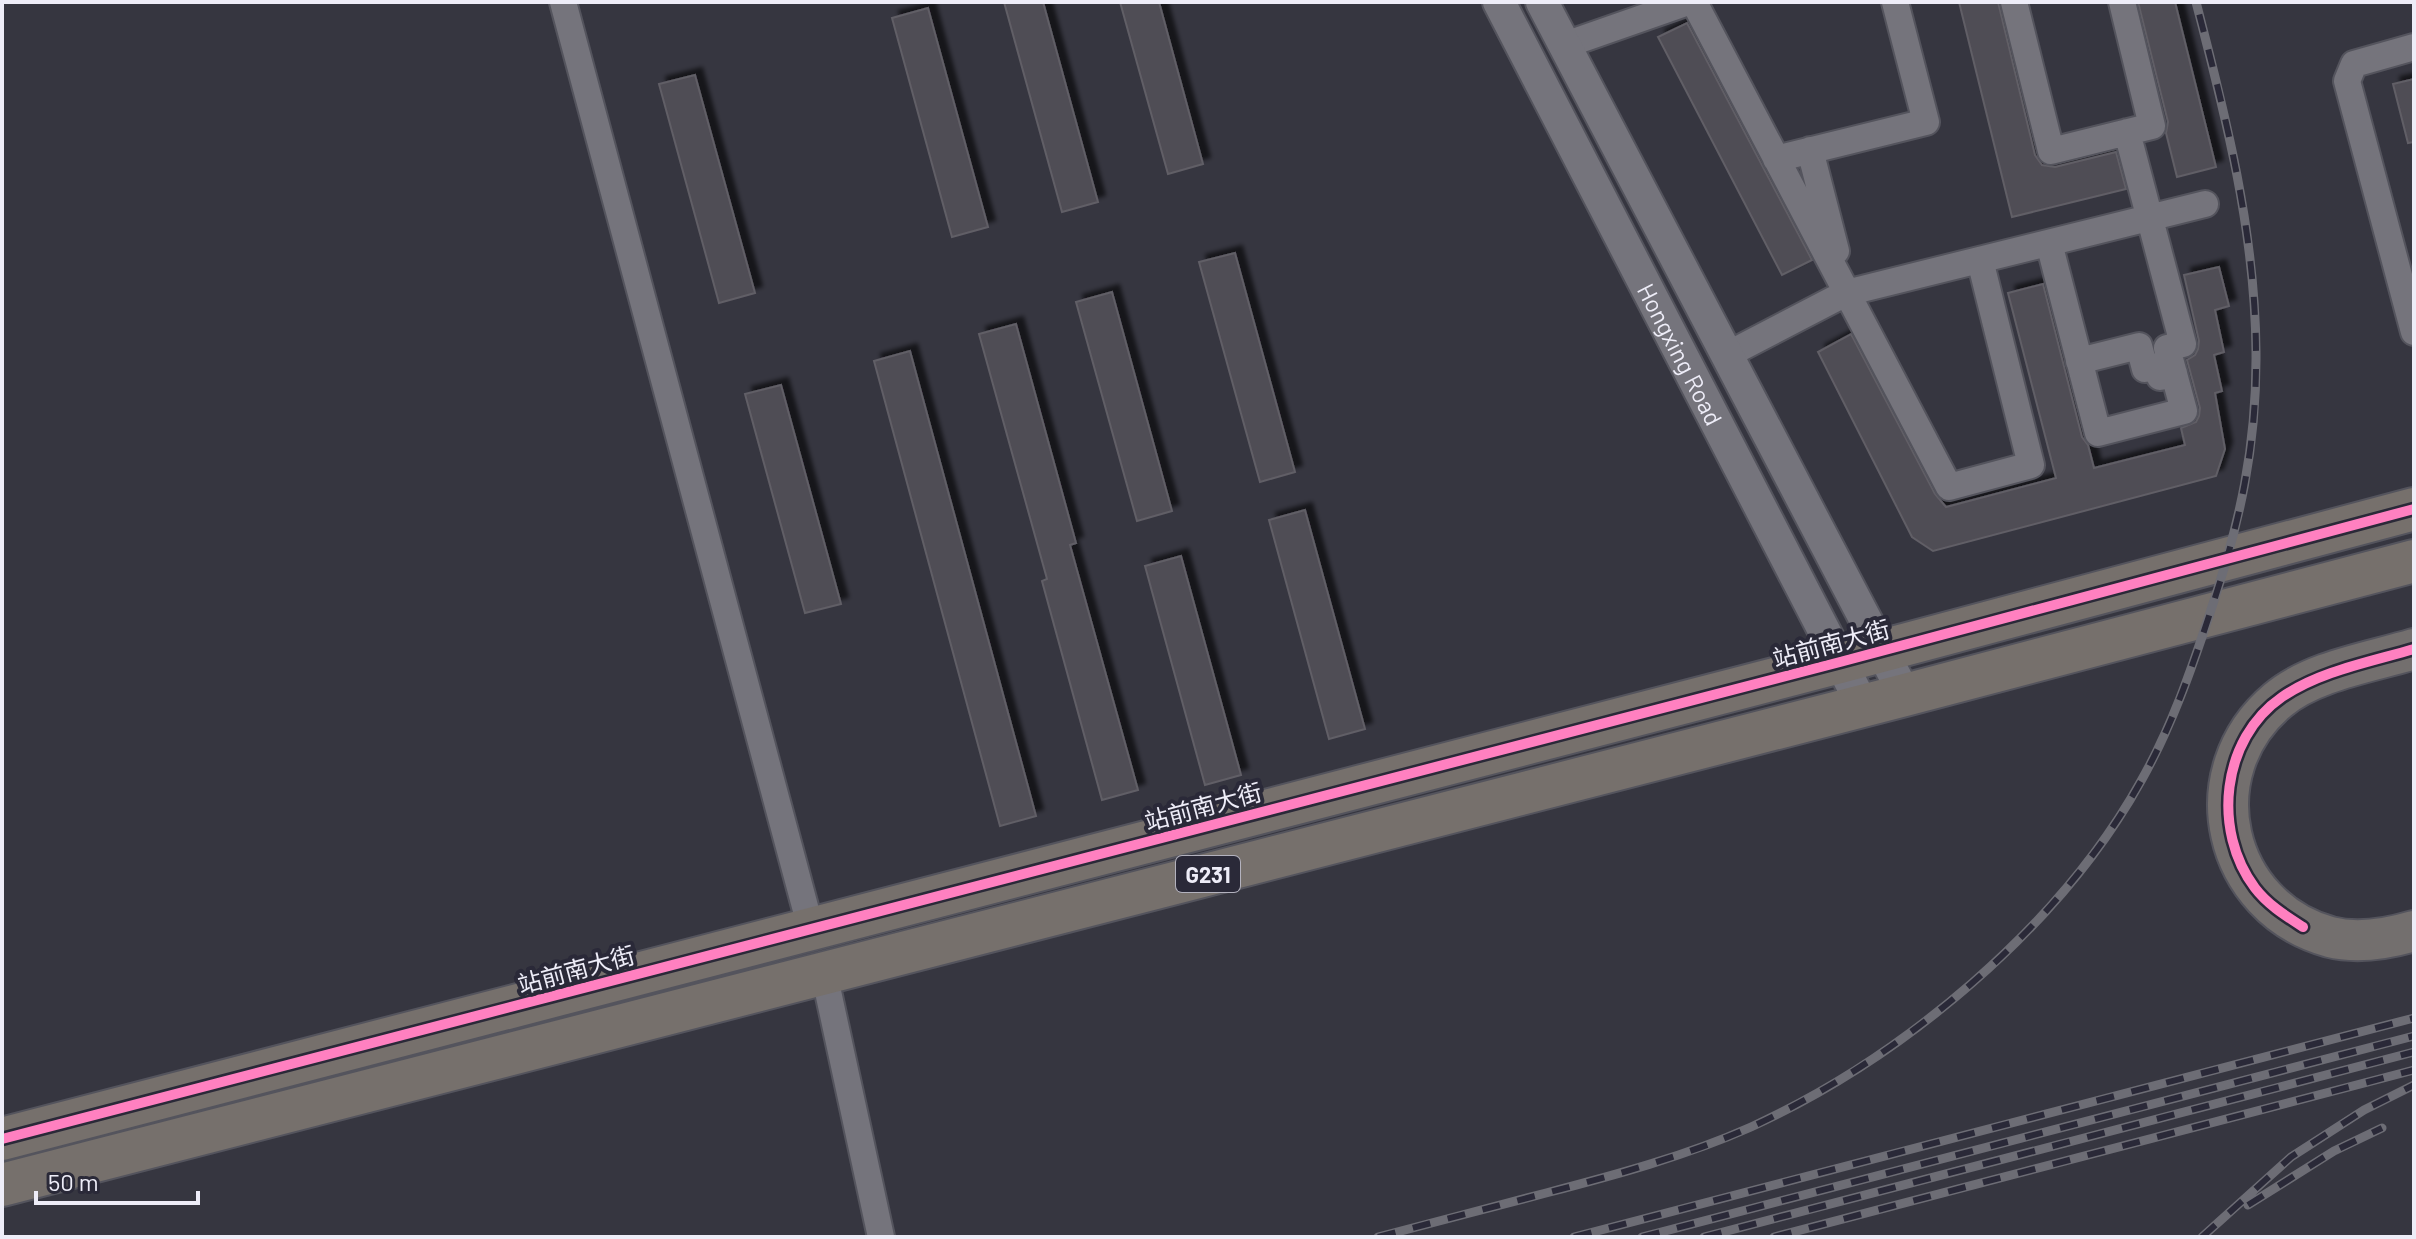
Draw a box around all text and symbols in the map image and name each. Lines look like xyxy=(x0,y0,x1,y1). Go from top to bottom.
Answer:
street label: Hongxing Road xyxy=(1632,278,1730,430)
street label: 站前南大街 xyxy=(1769,613,1893,673)
street label: 站前南大街 xyxy=(1141,776,1265,836)
road number: G231 xyxy=(1176,856,1240,892)
street label: 站前南大街 xyxy=(514,939,638,999)
scale bar xyxy=(36,1155,198,1205)
text: 50 m xyxy=(48,1167,99,1196)

